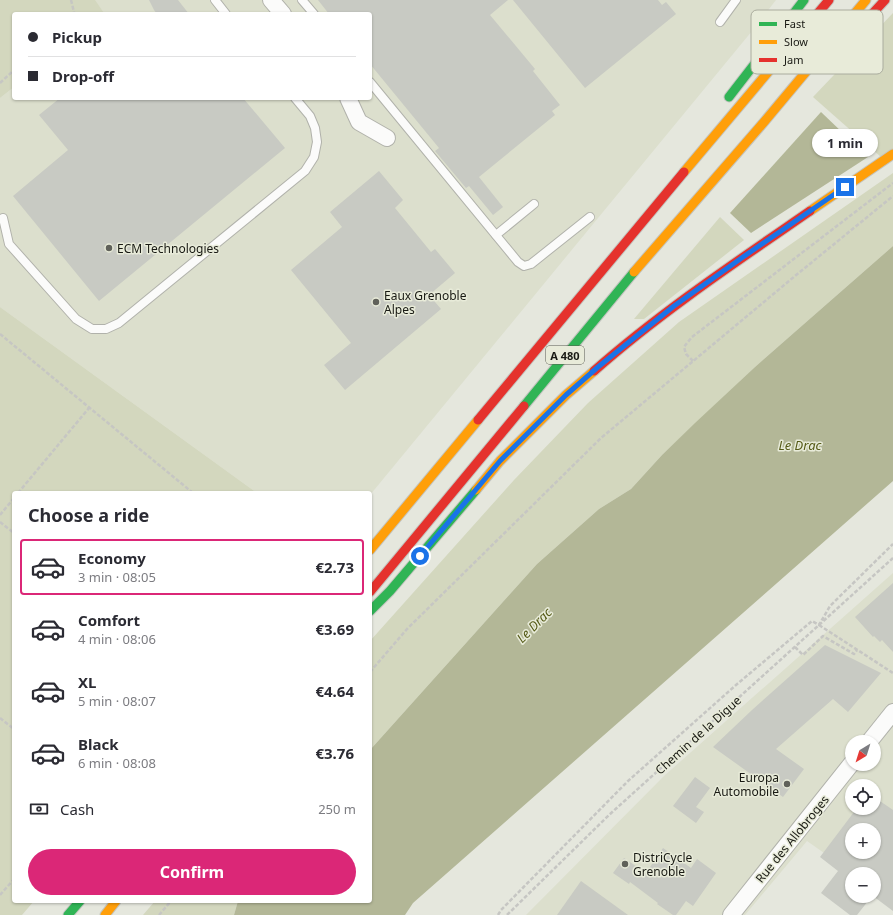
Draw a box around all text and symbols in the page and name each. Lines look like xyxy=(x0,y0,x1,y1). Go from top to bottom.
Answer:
legend xyxy=(751,10,883,74)
text: Fast xyxy=(784,16,805,31)
text: Pickup xyxy=(52,27,102,47)
text: Slow xyxy=(784,34,808,49)
text: Jam xyxy=(783,52,803,67)
text: Drop-off xyxy=(52,66,114,86)
callout: 1 min xyxy=(812,129,878,157)
text: 1 min xyxy=(827,134,863,152)
route end xyxy=(836,178,854,196)
place label: ECM Technologies xyxy=(117,240,219,257)
marker: ECM Technologies xyxy=(104,243,114,253)
place label: Eaux Grenoble Alpes xyxy=(384,287,467,318)
marker: Eaux Grenoble Alpes xyxy=(371,297,381,307)
road number: A 480 xyxy=(546,346,584,364)
water label: Le Drac xyxy=(779,436,822,454)
text: Choose a ride xyxy=(28,503,149,527)
route start xyxy=(411,547,429,565)
text: Economy xyxy=(78,548,146,568)
icon: car xyxy=(30,549,66,585)
text: €2.73 xyxy=(315,557,354,577)
text: 3 min · 08:05 xyxy=(78,568,156,586)
water label: Le Drac xyxy=(512,603,556,647)
text: Comfort xyxy=(78,610,140,630)
icon: car xyxy=(30,611,66,647)
text: €3.69 xyxy=(315,619,354,639)
text: 4 min · 08:06 xyxy=(78,630,156,648)
text: XL xyxy=(78,672,96,692)
icon: car xyxy=(30,673,66,709)
text: €4.64 xyxy=(315,681,354,701)
text: 5 min · 08:07 xyxy=(78,692,156,710)
street label: Chemin de la Digue xyxy=(651,692,745,778)
text: Black xyxy=(78,734,118,754)
icon: car xyxy=(30,735,66,771)
north arrow xyxy=(845,735,881,771)
map controls xyxy=(845,735,881,903)
text: €3.76 xyxy=(315,743,354,763)
text: 6 min · 08:08 xyxy=(78,754,156,772)
place label: Europa Automobile xyxy=(714,769,779,800)
marker: Europa Automobile xyxy=(782,779,792,789)
button: locate xyxy=(845,779,881,815)
street label: Rue des Allobroges xyxy=(751,791,833,886)
icon: cash xyxy=(28,798,50,820)
text: Cash xyxy=(60,799,94,819)
text: 250 m xyxy=(318,800,356,818)
button: + xyxy=(845,823,881,859)
button: Confirm xyxy=(28,849,356,895)
place label: DistriCycle Grenoble xyxy=(633,849,693,880)
marker: DistriCycle Grenoble xyxy=(620,859,630,869)
button: − xyxy=(845,867,881,903)

